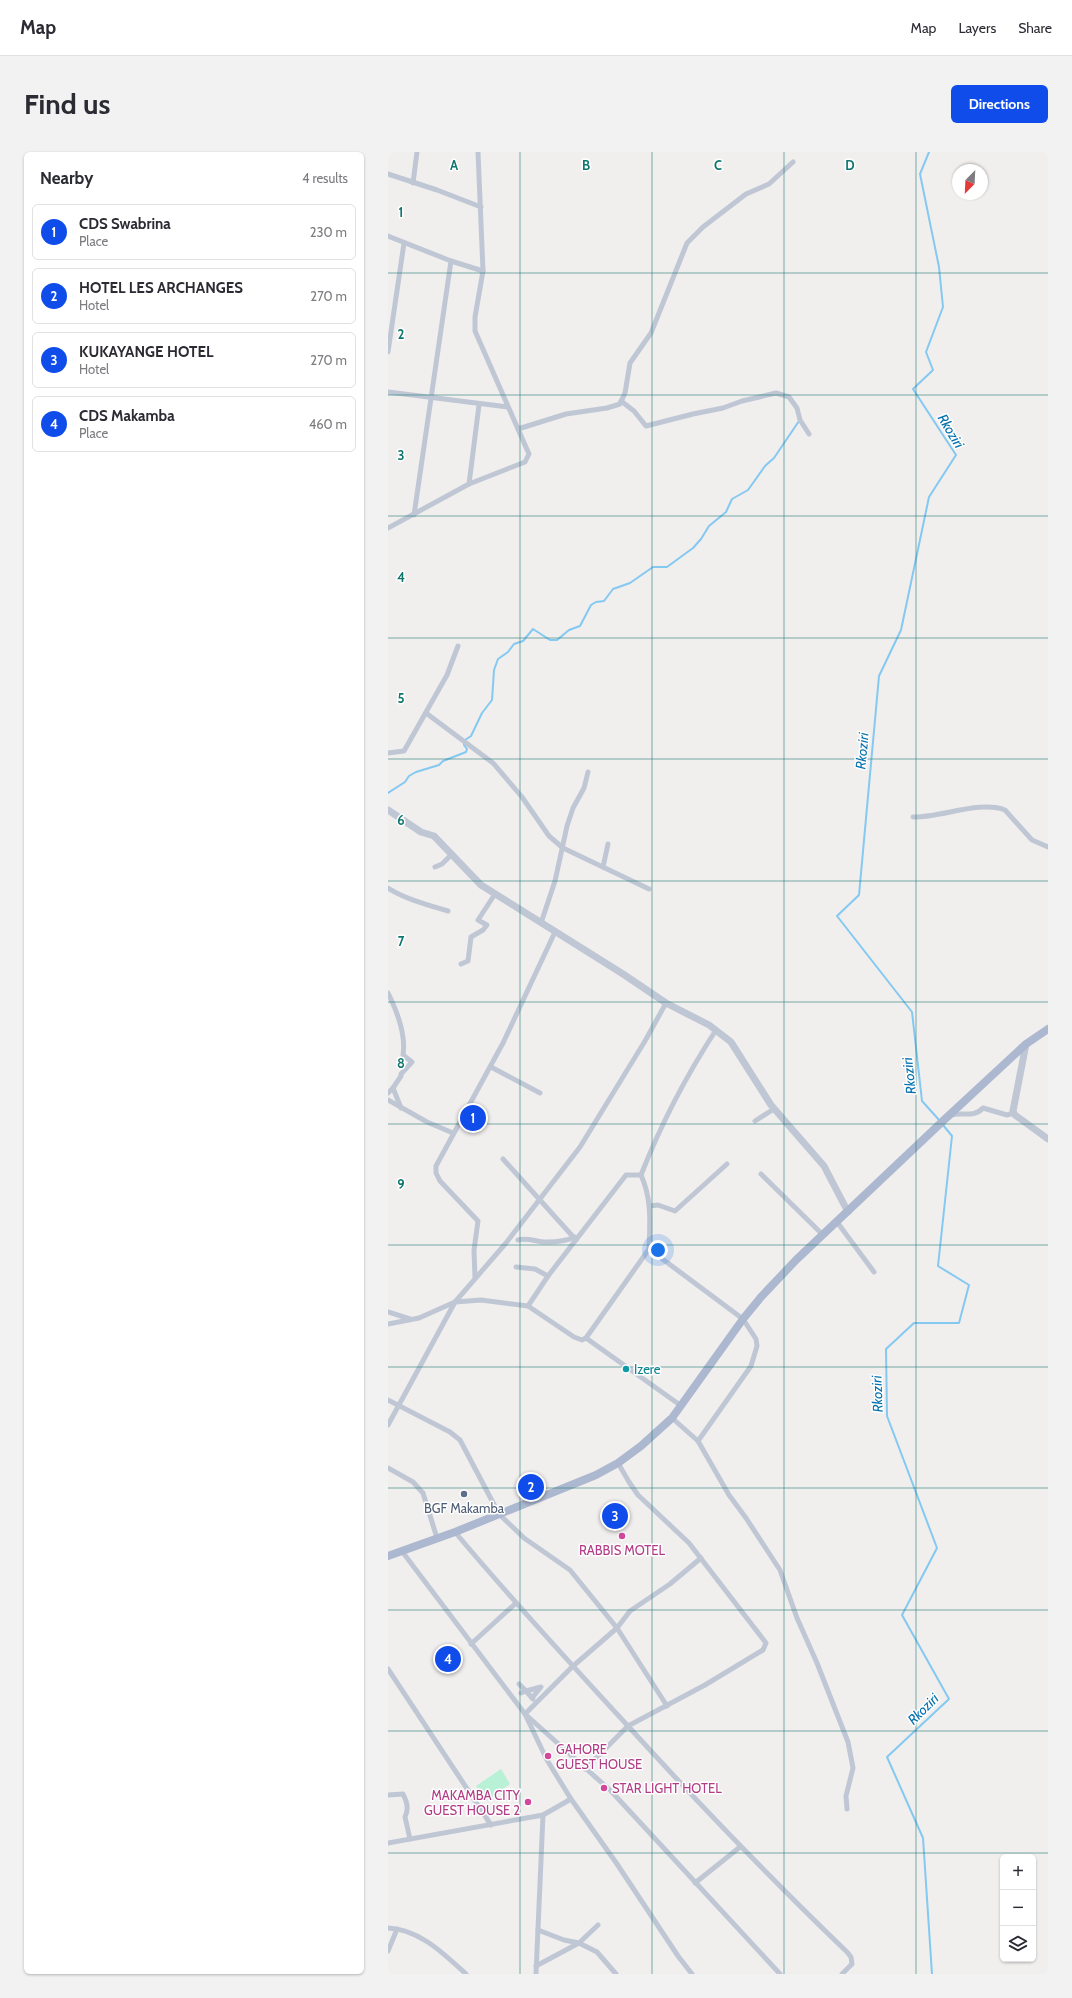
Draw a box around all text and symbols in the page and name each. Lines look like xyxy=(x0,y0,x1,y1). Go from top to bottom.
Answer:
text: Map xyxy=(20,16,56,39)
text: Map xyxy=(911,19,936,37)
text: Layers xyxy=(958,19,996,37)
text: Share xyxy=(1018,19,1052,37)
button: Directions xyxy=(951,85,1048,123)
text: Find us xyxy=(24,87,110,121)
text: A xyxy=(450,157,459,173)
text: B xyxy=(582,157,590,173)
text: C xyxy=(714,157,722,173)
text: D xyxy=(845,157,855,173)
north arrow xyxy=(952,164,988,200)
text: Nearby xyxy=(40,168,93,188)
text: 4 results xyxy=(302,170,348,186)
text: 1 xyxy=(399,204,403,220)
text: CDS Swabrina xyxy=(79,215,171,233)
text: 1 xyxy=(52,224,56,240)
text: 230 m xyxy=(310,224,347,240)
text: Place xyxy=(79,233,108,249)
text: HOTEL LES ARCHANGES xyxy=(79,279,243,297)
text: 2 xyxy=(51,288,57,304)
text: 270 m xyxy=(310,288,347,304)
text: Hotel xyxy=(79,297,109,313)
text: 2 xyxy=(398,326,405,342)
text: KUKAYANGE HOTEL xyxy=(79,343,213,361)
text: 3 xyxy=(50,352,58,368)
text: 270 m xyxy=(310,352,347,368)
text: Hotel xyxy=(79,361,109,377)
text: CDS Makamba xyxy=(79,407,175,425)
water label: Rkoziri xyxy=(934,411,969,452)
text: 4 xyxy=(50,416,58,432)
text: 460 m xyxy=(309,416,347,432)
text: Place xyxy=(79,425,108,441)
text: 3 xyxy=(397,447,405,463)
text: 4 xyxy=(397,569,405,585)
text: 5 xyxy=(398,690,405,706)
water label: Rkoziri xyxy=(851,731,873,770)
text: 6 xyxy=(397,812,405,828)
text: 7 xyxy=(398,933,405,949)
text: 8 xyxy=(397,1055,405,1071)
water label: Rkoziri xyxy=(898,1056,920,1095)
pin: 1 xyxy=(460,1103,486,1133)
text: 9 xyxy=(397,1176,405,1192)
your location xyxy=(648,1240,668,1260)
place label: Izere xyxy=(634,1361,661,1377)
marker: Izere xyxy=(621,1364,631,1374)
water label: Rkoziri xyxy=(867,1374,887,1413)
pin: 2 xyxy=(518,1472,544,1502)
marker: BGF Makamba xyxy=(459,1489,469,1499)
place label: BGF Makamba xyxy=(424,1500,505,1516)
pin: 3 xyxy=(602,1501,628,1531)
marker: RABBIS MOTEL xyxy=(617,1531,627,1541)
place label: RABBIS MOTEL xyxy=(579,1542,665,1558)
pin: 4 xyxy=(435,1644,461,1674)
water label: Rkoziri xyxy=(904,1689,943,1728)
place label: GAHORE GUEST HOUSE xyxy=(556,1741,642,1772)
marker: GAHORE GUEST HOUSE xyxy=(543,1751,553,1761)
place label: STAR LIGHT HOTEL xyxy=(612,1780,722,1796)
marker: STAR LIGHT HOTEL xyxy=(599,1783,609,1793)
place label: MAKAMBA CITY GUEST HOUSE 2 xyxy=(424,1787,521,1818)
marker: MAKAMBA CITY GUEST HOUSE 2 xyxy=(523,1797,533,1807)
map controls xyxy=(1000,1854,1036,1962)
button: + xyxy=(1000,1854,1036,1890)
button: − xyxy=(1000,1890,1036,1926)
button: layers xyxy=(1000,1926,1036,1962)

